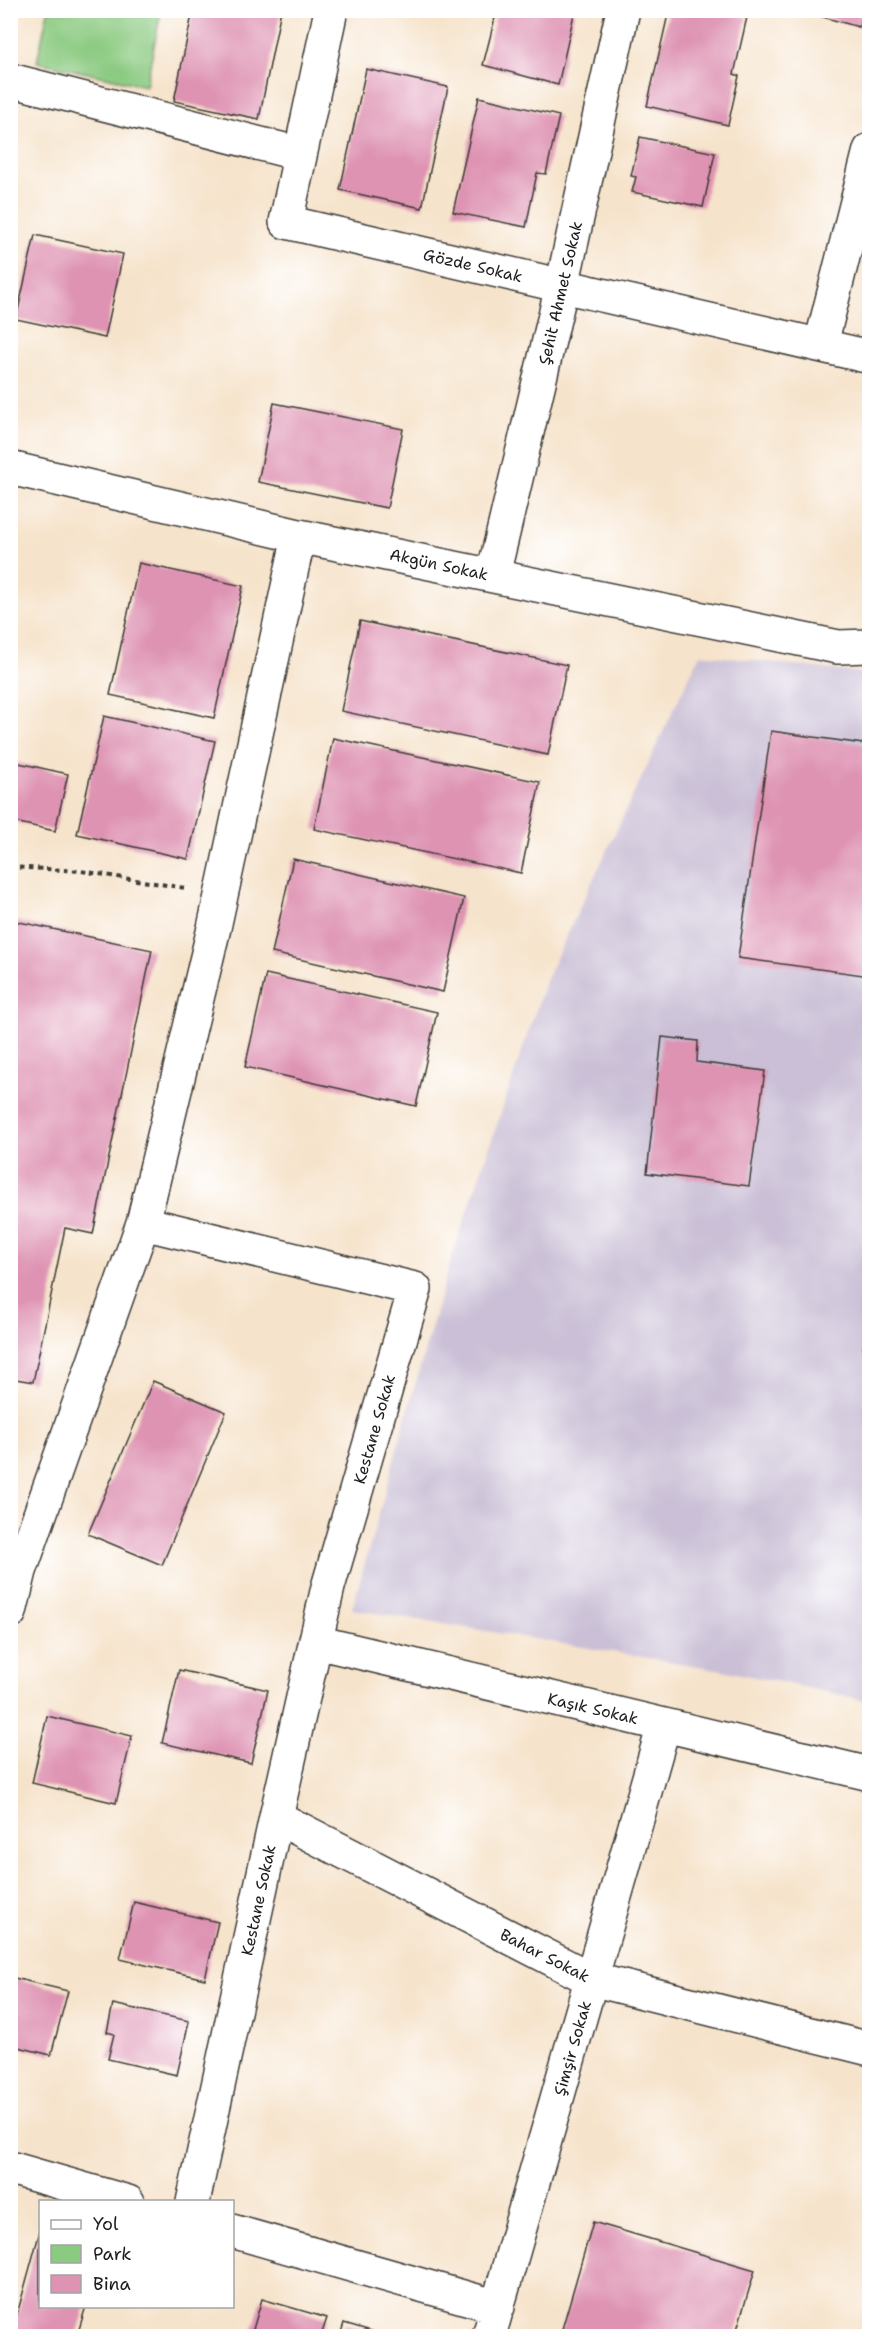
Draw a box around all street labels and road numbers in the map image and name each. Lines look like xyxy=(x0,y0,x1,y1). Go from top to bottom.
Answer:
street label: Şehit Ahmet Sokak xyxy=(534,219,587,367)
street label: Gözde Sokak xyxy=(421,244,525,287)
street label: Akgün Sokak xyxy=(388,544,490,585)
street label: Kestane Sokak xyxy=(349,1372,400,1486)
street label: Kaşık Sokak xyxy=(545,1688,640,1729)
street label: Kestane Sokak xyxy=(236,1843,281,1958)
street label: Bahar Sokak xyxy=(496,1924,593,1987)
street label: Şimşir Sokak xyxy=(549,1998,596,2098)

